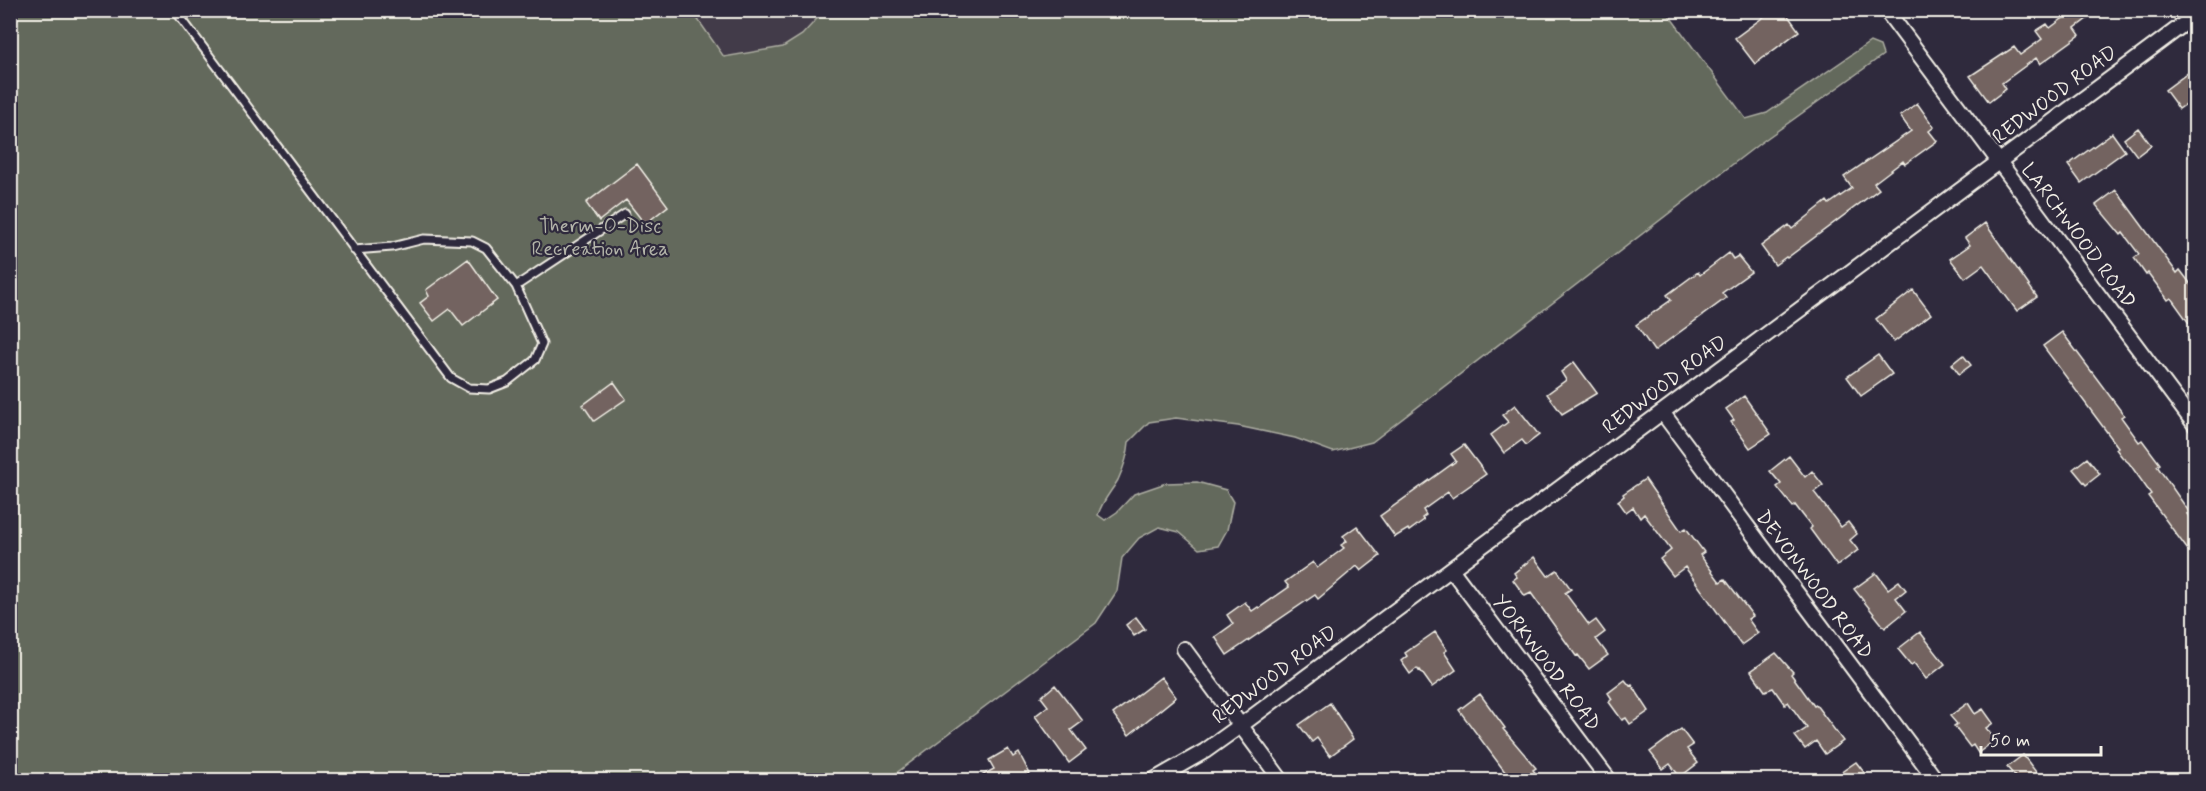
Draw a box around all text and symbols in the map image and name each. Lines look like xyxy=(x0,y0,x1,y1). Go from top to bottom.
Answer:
street label: REDWOOD ROAD xyxy=(1987,39,2123,151)
street label: LARCHWOOD ROAD xyxy=(2014,158,2142,314)
park label: Therm-O-Disc Recreation Area xyxy=(532,213,668,263)
street label: REDWOOD ROAD xyxy=(1597,329,1733,441)
street label: DEVONWOOD ROAD xyxy=(1749,505,1879,665)
street label: YORKWOOD ROAD xyxy=(1486,589,1606,737)
street label: REDWOOD ROAD xyxy=(1207,619,1343,731)
scale bar xyxy=(1981,719,2101,757)
text: 50 m xyxy=(1990,729,2030,753)

